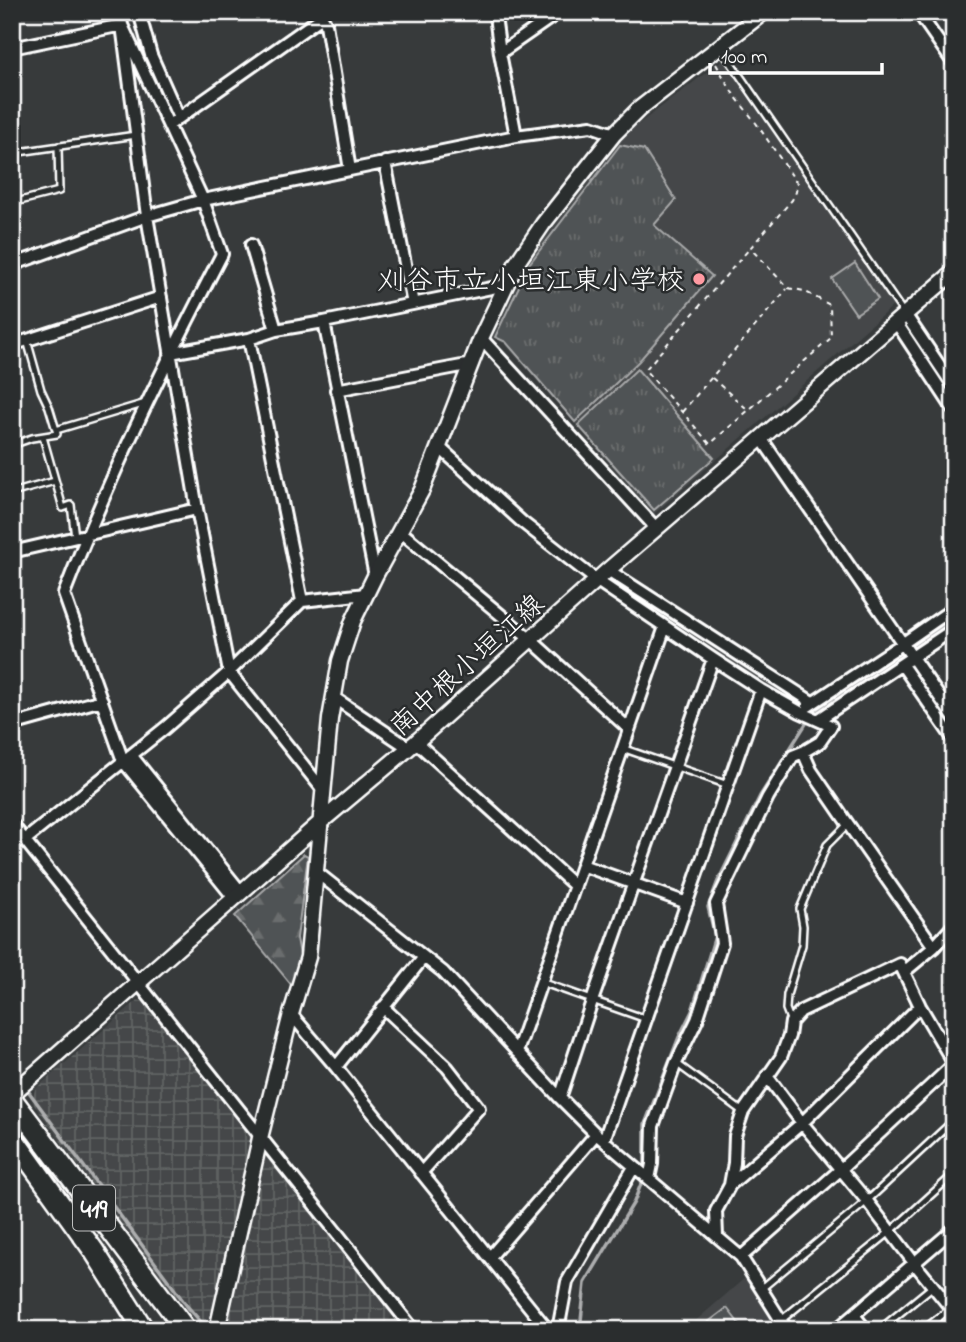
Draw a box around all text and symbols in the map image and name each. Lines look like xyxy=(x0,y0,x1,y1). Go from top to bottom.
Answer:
scale bar xyxy=(710,32,882,76)
text: 100 m xyxy=(721,43,767,73)
place label: 刈谷市立小垣江東小学校 xyxy=(377,262,685,303)
marker: 刈谷市立小垣江東小学校 xyxy=(691,271,707,287)
street label: 南中根小垣江線 xyxy=(382,586,555,747)
road number: 419 xyxy=(73,1186,115,1231)

